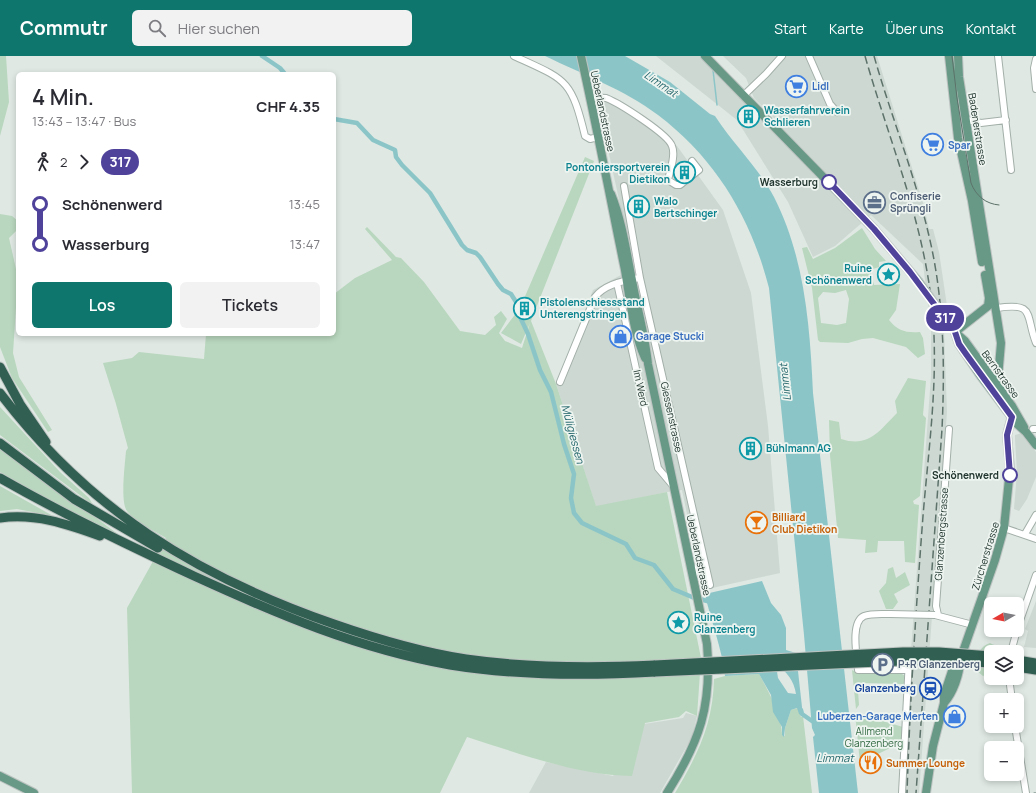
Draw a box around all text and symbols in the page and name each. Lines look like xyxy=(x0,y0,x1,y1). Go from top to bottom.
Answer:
search box xyxy=(132,10,412,46)
text: Commutr xyxy=(20,15,108,41)
icon: search xyxy=(146,17,168,39)
text: Hier suchen xyxy=(178,18,260,39)
text: Start xyxy=(774,19,807,38)
text: Karte xyxy=(829,19,864,38)
text: Über uns xyxy=(886,19,944,38)
text: Kontakt xyxy=(966,19,1016,38)
water label: Limmat xyxy=(642,67,682,101)
street label: Ueberlandstrasse xyxy=(588,69,618,153)
supermarket icon: Lidl xyxy=(784,73,810,99)
place label: Lidl xyxy=(812,79,829,93)
text: 4 Min. xyxy=(32,82,94,112)
street label: Badenerstrasse xyxy=(965,92,991,166)
text: CHF 4.35 xyxy=(256,96,320,117)
building icon: Wasserfahrverein Schlieren xyxy=(735,103,761,129)
place label: Wasserfahrverein Schlieren xyxy=(764,103,850,129)
text: 13:43 – 13:47 · Bus xyxy=(32,112,136,130)
supermarket icon: Spar xyxy=(920,132,946,158)
place label: Spar xyxy=(948,138,971,152)
icon: walk xyxy=(32,151,54,173)
icon: forward xyxy=(73,151,95,173)
text: 317 xyxy=(109,152,131,171)
text: 2 xyxy=(60,153,67,171)
place label: Pontoniersportverein Dietikon xyxy=(566,160,670,186)
building icon: Pontoniersportverein Dietikon xyxy=(672,160,698,186)
marker: Wasserburg xyxy=(821,174,837,190)
place label: Wasserburg xyxy=(760,175,818,189)
office icon: Confiserie Sprüngli xyxy=(862,189,888,215)
place label: Confiserie Sprüngli xyxy=(890,189,941,215)
text: Schönenwerd xyxy=(62,194,162,215)
building icon: Walo Bertschinger xyxy=(626,194,652,220)
place label: Walo Bertschinger xyxy=(654,194,717,220)
text: 13:45 xyxy=(289,195,320,213)
text: Wasserburg xyxy=(62,234,149,255)
text: 13:47 xyxy=(290,235,320,253)
place label: Ruine Schönenwerd xyxy=(805,261,872,287)
place icon: Ruine Schönenwerd xyxy=(875,261,901,287)
button: Los xyxy=(32,282,172,328)
button: Tickets xyxy=(180,282,320,328)
building icon: Pistolenschiessstand Unterengstringen xyxy=(512,295,538,321)
place label: Pistolenschiessstand Unterengstringen xyxy=(540,295,645,321)
line badge: 317 xyxy=(922,305,968,331)
text: 317 xyxy=(934,308,956,327)
shop icon: Garage Stucki xyxy=(608,323,634,349)
place label: Garage Stucki xyxy=(636,329,704,343)
street label: Bernstrasse xyxy=(979,347,1023,401)
water label: Limmat xyxy=(775,361,794,401)
street label: Im Werd xyxy=(630,369,652,408)
street label: Giessenstrasse xyxy=(658,380,686,454)
water label: Müligiessen xyxy=(558,403,589,466)
building icon: Bühlmann AG xyxy=(738,435,764,461)
place label: Bühlmann AG xyxy=(766,441,831,455)
marker: Schönenwerd xyxy=(1002,467,1018,483)
place label: Schönenwerd xyxy=(932,468,999,482)
street label: Glanzenbergstrasse xyxy=(931,487,951,581)
bar icon: Billiard Club Dietikon xyxy=(744,510,770,536)
place label: Billiard Club Dietikon xyxy=(772,510,837,536)
street label: Ueberlandstrasse xyxy=(684,513,714,597)
street label: Zürcherstrasse xyxy=(968,520,1002,592)
north arrow xyxy=(984,597,1024,637)
map controls xyxy=(984,597,1024,781)
place icon: Ruine Glanzenberg xyxy=(666,610,692,636)
place label: Ruine Glanzenberg xyxy=(694,610,755,636)
button: layers xyxy=(984,645,1024,685)
parking icon: P+R Glanzenberg xyxy=(870,651,896,677)
place label: P+R Glanzenberg xyxy=(898,657,980,671)
station icon: Glanzenberg xyxy=(918,675,944,701)
place label: Glanzenberg xyxy=(855,681,916,695)
button: + xyxy=(984,693,1024,733)
shop icon: Luberzen-Garage Merten xyxy=(941,703,967,729)
place label: Luberzen-Garage Merten xyxy=(817,709,938,723)
park label: Allmend Glanzenberg xyxy=(845,724,903,750)
button: − xyxy=(984,741,1024,781)
water label: Limmat xyxy=(816,750,855,765)
restaurant icon: Summer Lounge xyxy=(858,750,884,776)
place label: Summer Lounge xyxy=(886,756,965,770)

